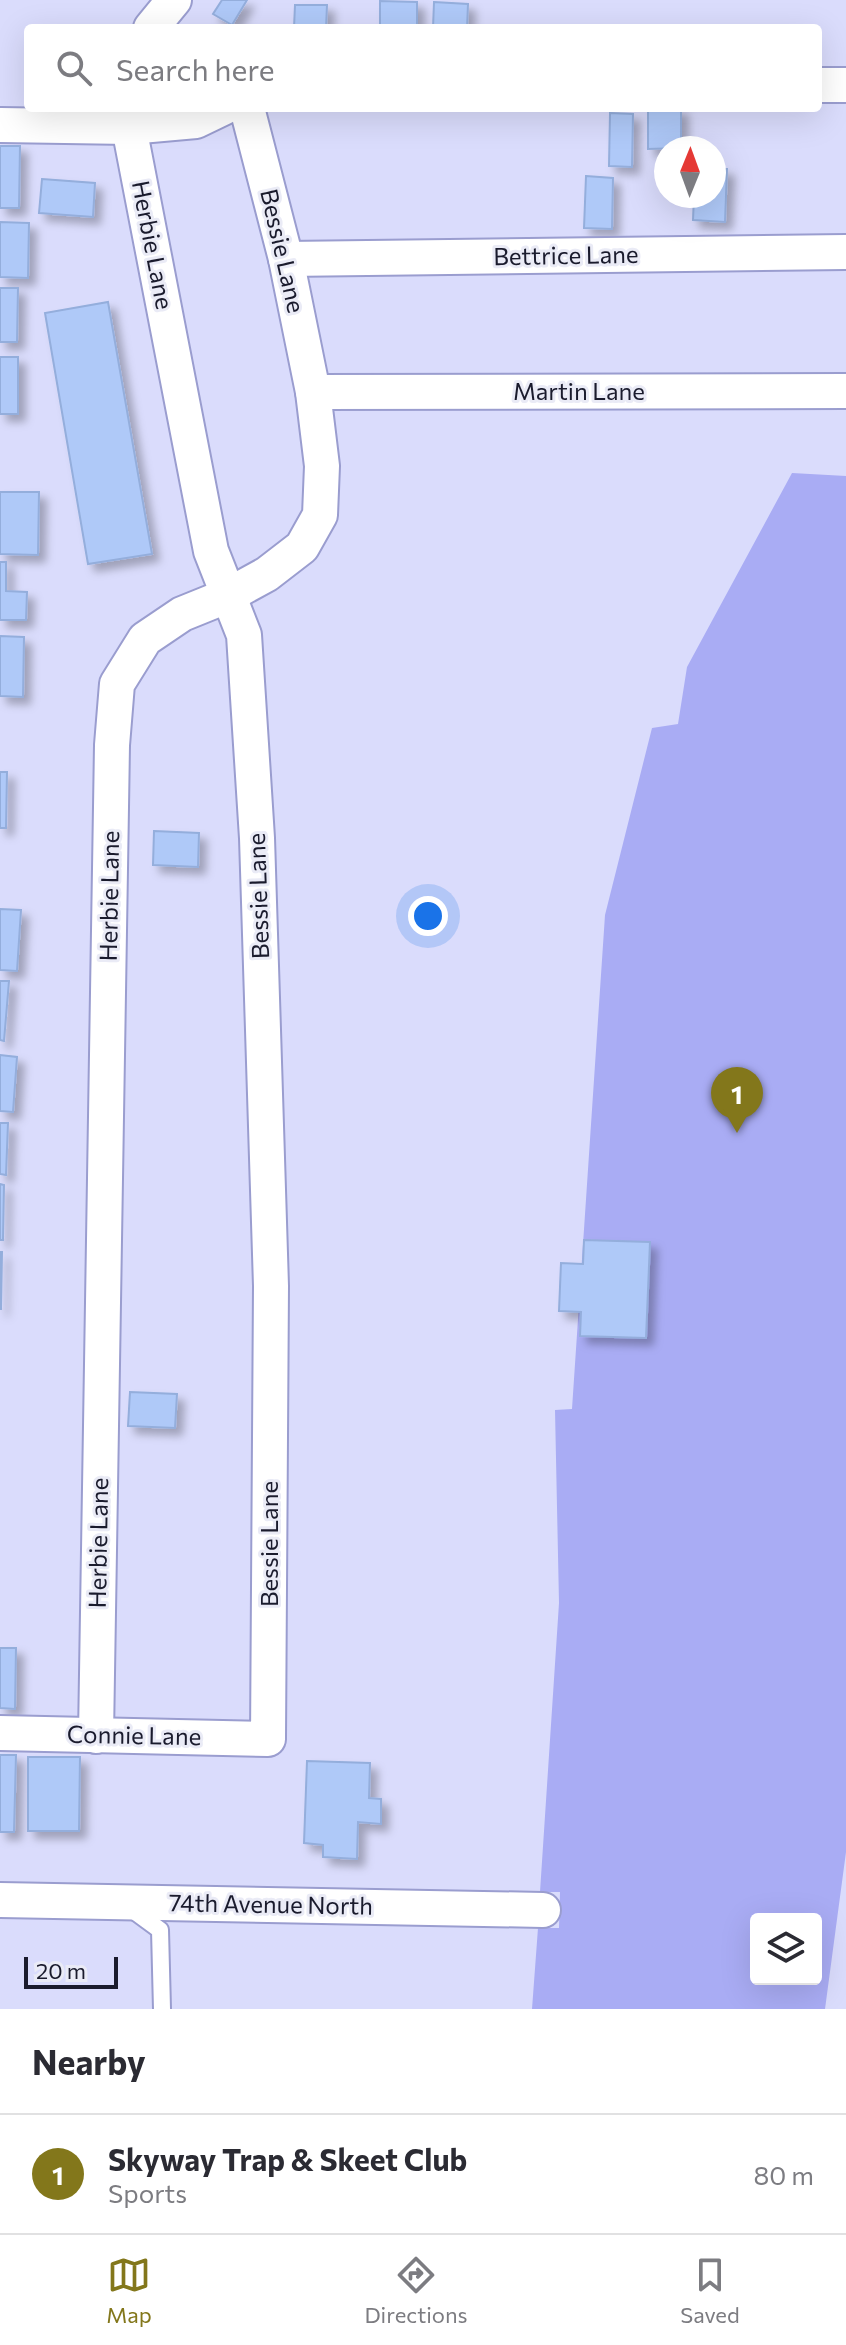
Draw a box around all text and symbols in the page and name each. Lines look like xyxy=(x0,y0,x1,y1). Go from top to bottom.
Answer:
search box xyxy=(24,24,822,112)
icon: search xyxy=(52,46,96,90)
text: Search here xyxy=(116,50,275,87)
north arrow xyxy=(654,136,726,208)
street label: Herbie Lane xyxy=(127,178,180,312)
street label: Bessie Lane xyxy=(255,186,312,315)
street label: Bettrice Lane xyxy=(493,239,639,270)
street label: Martin Lane xyxy=(513,376,645,405)
street label: Herbie Lane xyxy=(93,830,124,961)
street label: Bessie Lane xyxy=(241,833,274,960)
your location xyxy=(408,896,448,936)
pin: 1 xyxy=(711,1067,763,1133)
street label: Herbie Lane xyxy=(82,1477,113,1608)
street label: Bessie Lane xyxy=(254,1481,283,1607)
street label: Connie Lane xyxy=(67,1719,201,1750)
street label: 74th Avenue North xyxy=(169,1887,373,1920)
map controls xyxy=(750,1913,822,1985)
button: layers xyxy=(750,1913,822,1985)
scale bar xyxy=(24,1953,118,1989)
text: 20 m xyxy=(36,1957,86,1984)
text: Nearby xyxy=(32,2040,146,2082)
text: Skyway Trap & Skeet Club xyxy=(108,2140,467,2177)
text: 1 xyxy=(52,2159,64,2190)
text: 80 m xyxy=(754,2159,814,2190)
text: Sports xyxy=(108,2177,187,2208)
tab: Map xyxy=(106,2253,152,2328)
tab: Directions xyxy=(364,2253,468,2328)
tab: Saved xyxy=(680,2253,740,2328)

